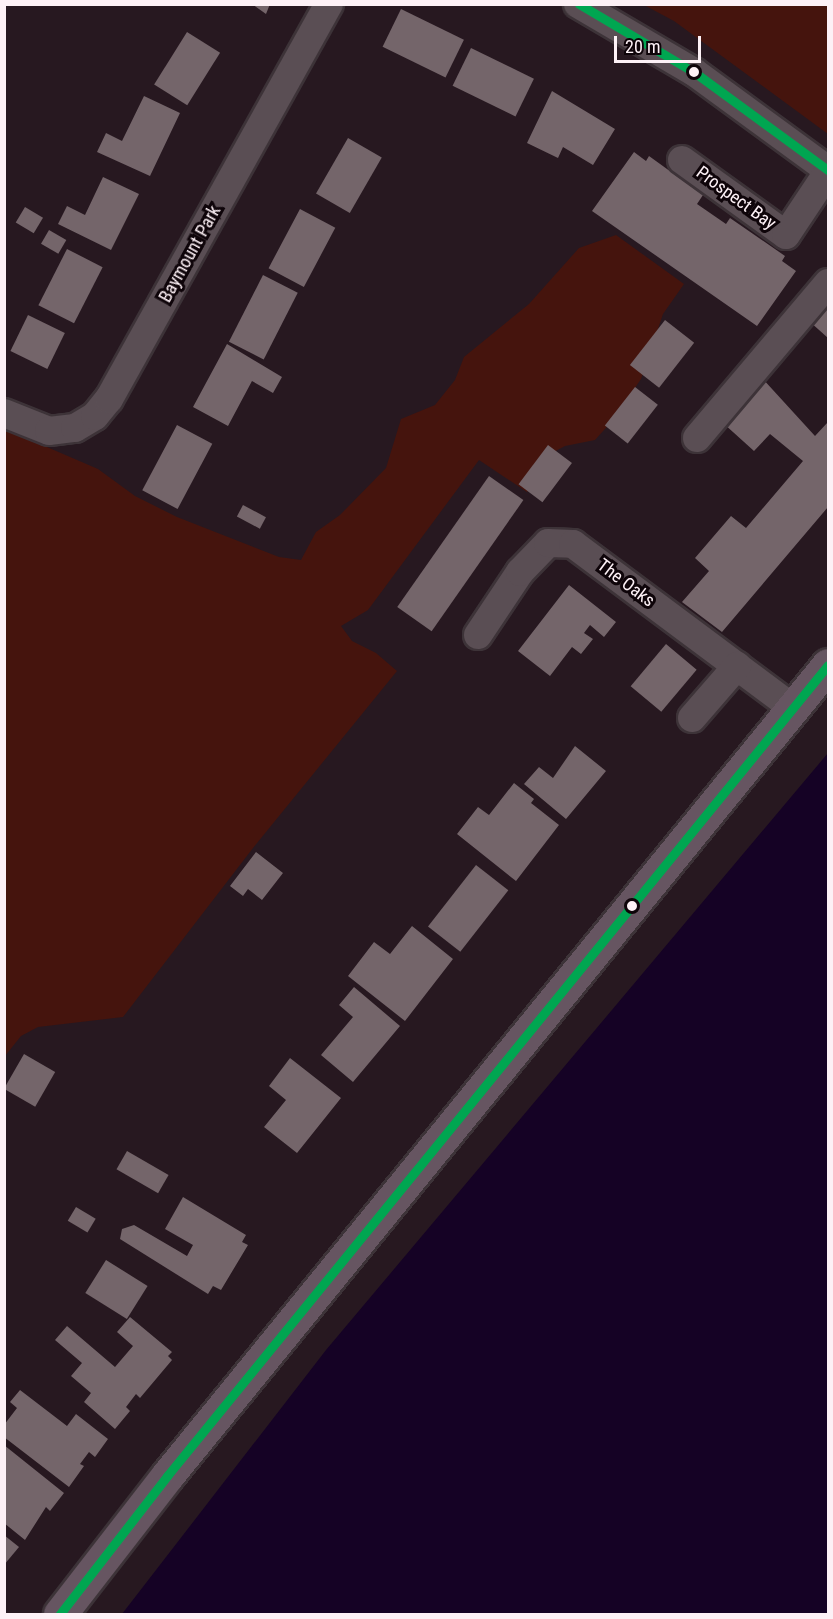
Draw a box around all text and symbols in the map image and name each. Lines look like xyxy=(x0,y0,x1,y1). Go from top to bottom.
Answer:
scale bar xyxy=(617,24,704,62)
text: 20 m xyxy=(625,36,660,57)
unlabelled marker xyxy=(688,66,700,78)
street label: Prospect Bay xyxy=(692,162,780,234)
street label: Baymount Park xyxy=(155,202,225,306)
street label: The Oaks xyxy=(593,554,659,612)
unlabelled marker xyxy=(626,900,638,912)

